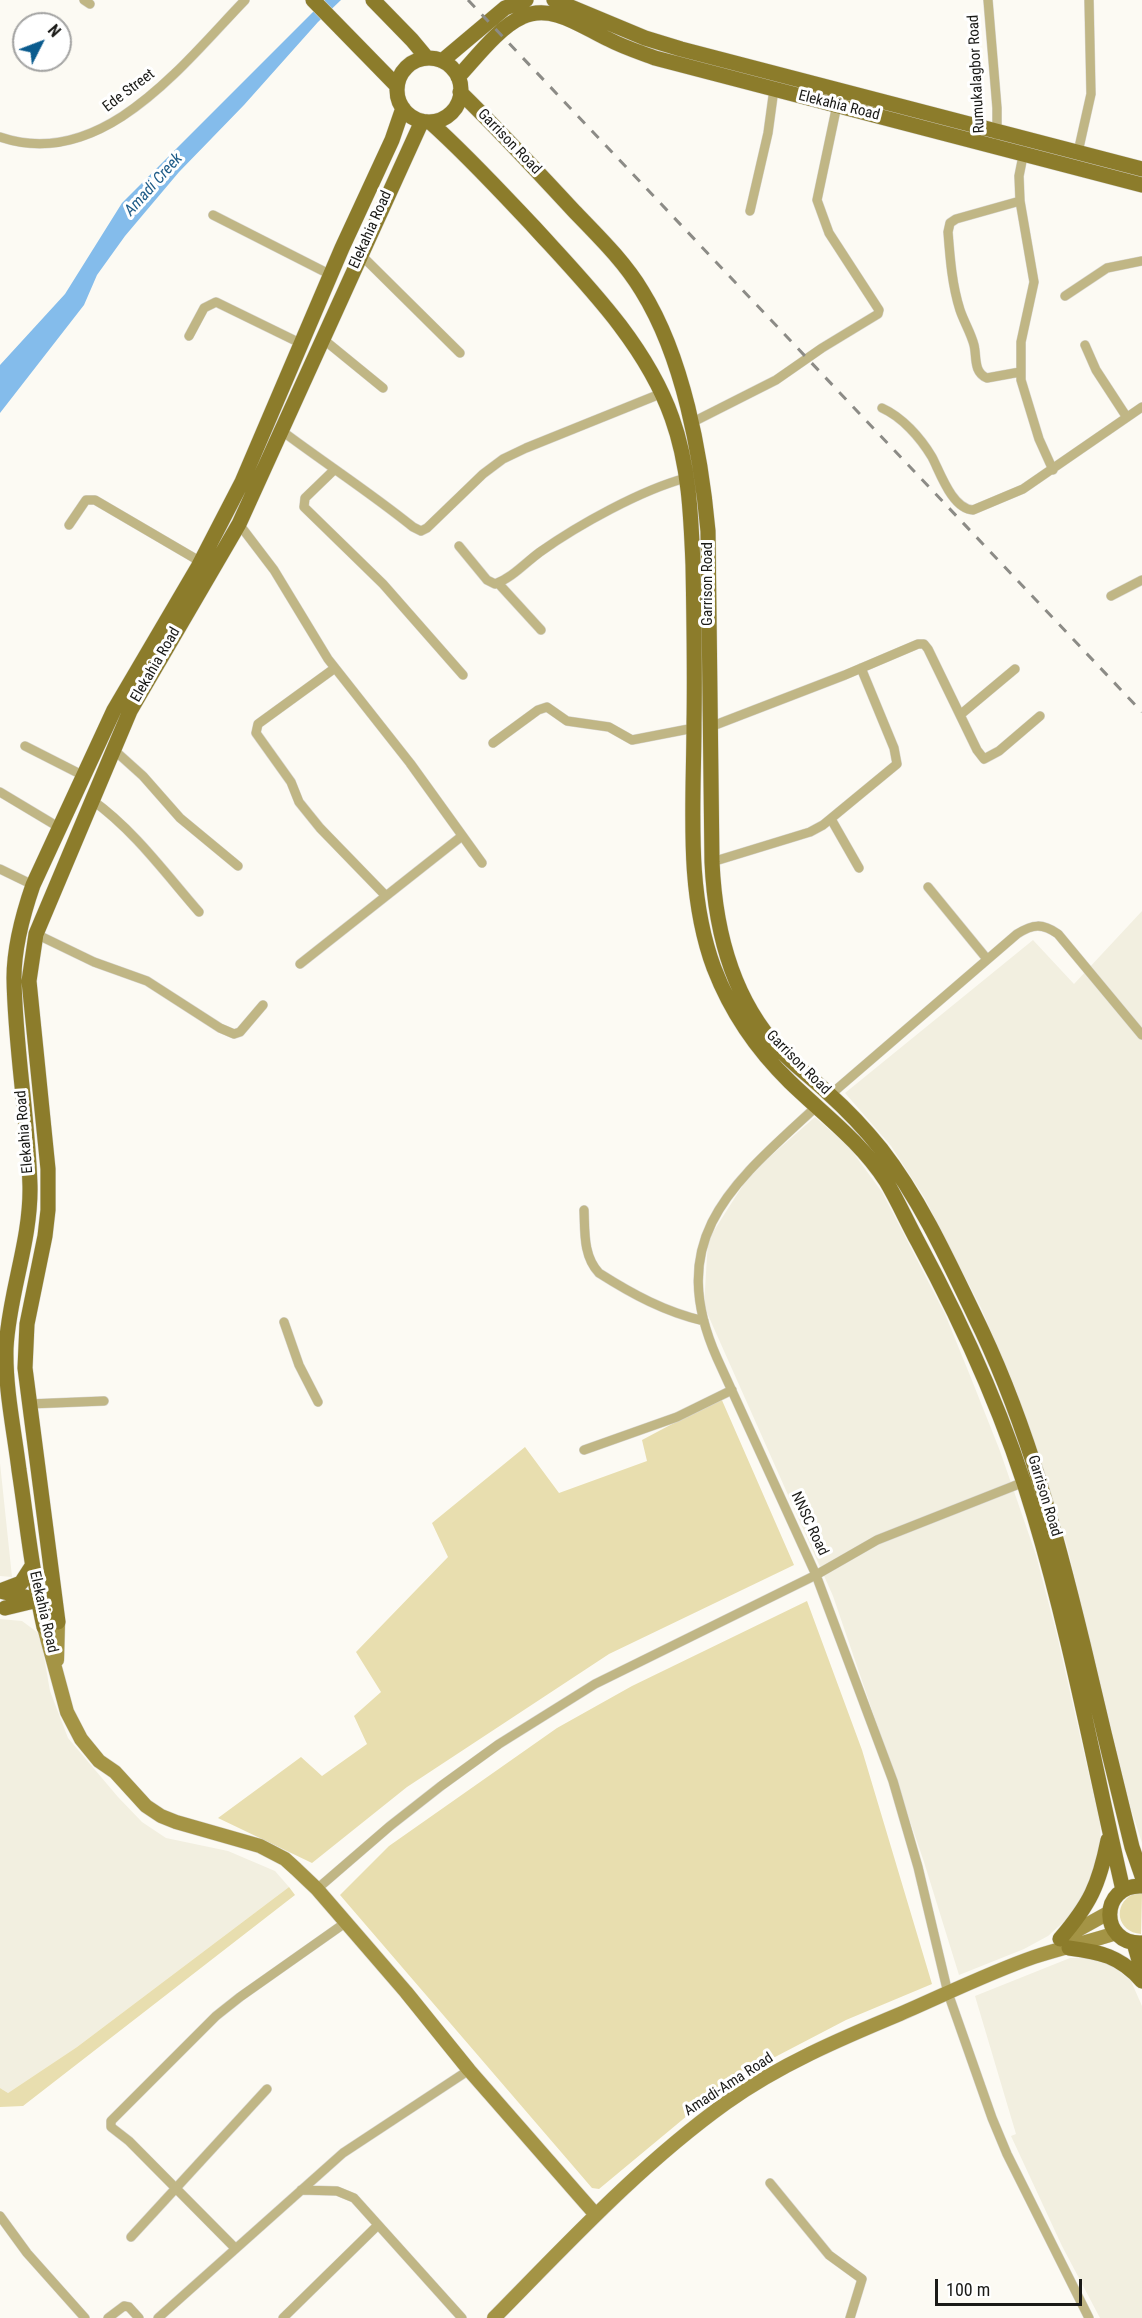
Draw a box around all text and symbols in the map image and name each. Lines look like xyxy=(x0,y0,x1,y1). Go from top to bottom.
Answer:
north arrow xyxy=(12,12,72,72)
street label: Rumukalagbor Road xyxy=(965,14,989,134)
text: N xyxy=(44,21,65,41)
street label: Ede Street xyxy=(99,66,159,116)
street label: Elekahia Road xyxy=(796,87,882,125)
street label: Garrison Road xyxy=(473,106,545,178)
water label: Amadi Creek xyxy=(121,150,187,220)
street label: Elekahia Road xyxy=(346,188,396,272)
street label: Garrison Road xyxy=(699,542,717,626)
street label: Elekahia Road xyxy=(127,624,185,706)
street label: Garrison Road xyxy=(762,1027,834,1099)
street label: Elekahia Road xyxy=(12,1090,38,1174)
street label: Garrison Road xyxy=(1023,1453,1065,1539)
street label: NNSC Road xyxy=(786,1489,832,1559)
street label: Elekahia Road xyxy=(25,1569,61,1655)
street label: Amadi-Ama Road xyxy=(681,2050,777,2120)
scale bar xyxy=(938,2267,1085,2305)
text: 100 m xyxy=(946,2279,990,2300)

